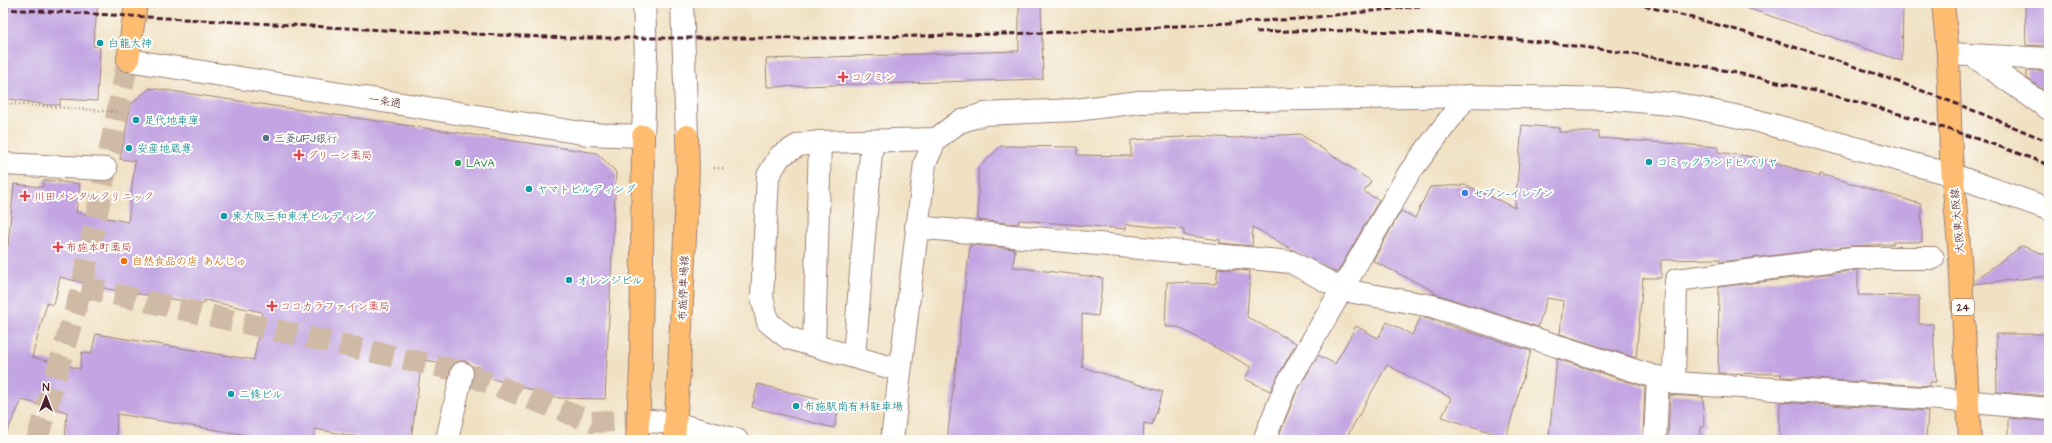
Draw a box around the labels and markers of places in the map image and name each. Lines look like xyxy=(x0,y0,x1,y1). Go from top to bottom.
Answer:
place label: 白龍大神 xyxy=(108,36,152,51)
marker: 白龍大神 xyxy=(95,38,105,48)
place label: コクミン xyxy=(851,70,895,85)
marker: コクミン xyxy=(838,72,848,82)
place label: 足代地車庫 xyxy=(144,113,199,128)
marker: 足代地車庫 xyxy=(131,115,141,125)
place label: 三菱UFJ銀行 xyxy=(274,131,338,146)
marker: 三菱UFJ銀行 xyxy=(261,133,271,143)
place label: 安産地蔵尊 xyxy=(137,141,192,156)
marker: 安産地蔵尊 xyxy=(124,143,134,153)
place label: グリーン薬局 xyxy=(307,148,372,163)
marker: グリーン薬局 xyxy=(294,150,304,160)
place label: コミックランドヒバリヤ xyxy=(1657,155,1778,170)
place label: LAVA xyxy=(466,156,495,171)
marker: コミックランドヒバリヤ xyxy=(1644,157,1654,167)
marker: LAVA xyxy=(453,158,463,168)
place label: ヤマトビルディング xyxy=(537,182,636,197)
marker: ヤマトビルディング xyxy=(524,184,534,194)
place label: セブン-イレブン xyxy=(1473,186,1553,201)
marker: セブン-イレブン xyxy=(1460,188,1470,198)
place label: 川田メンタルクリニック xyxy=(34,189,154,204)
marker: 川田メンタルクリニック xyxy=(19,190,31,202)
place label: 東大阪三和東洋ビルディング xyxy=(232,209,375,224)
marker: 東大阪三和東洋ビルディング xyxy=(219,211,229,221)
place label: 布施本町薬局 xyxy=(66,240,132,255)
marker: 布施本町薬局 xyxy=(53,242,63,252)
place label: 自然食品の店 あんじゅ xyxy=(132,254,246,269)
marker: 自然食品の店 あんじゅ xyxy=(119,256,129,266)
place label: オレンジビル xyxy=(577,273,643,288)
marker: オレンジビル xyxy=(564,275,574,285)
place label: ココカラファイン薬局 xyxy=(280,299,390,314)
marker: ココカラファイン薬局 xyxy=(267,301,277,311)
place label: 二條ビル xyxy=(239,387,283,402)
marker: 二條ビル xyxy=(226,389,236,399)
place label: 布施駅南有料駐車場 xyxy=(804,399,903,414)
marker: 布施駅南有料駐車場 xyxy=(791,401,801,411)

